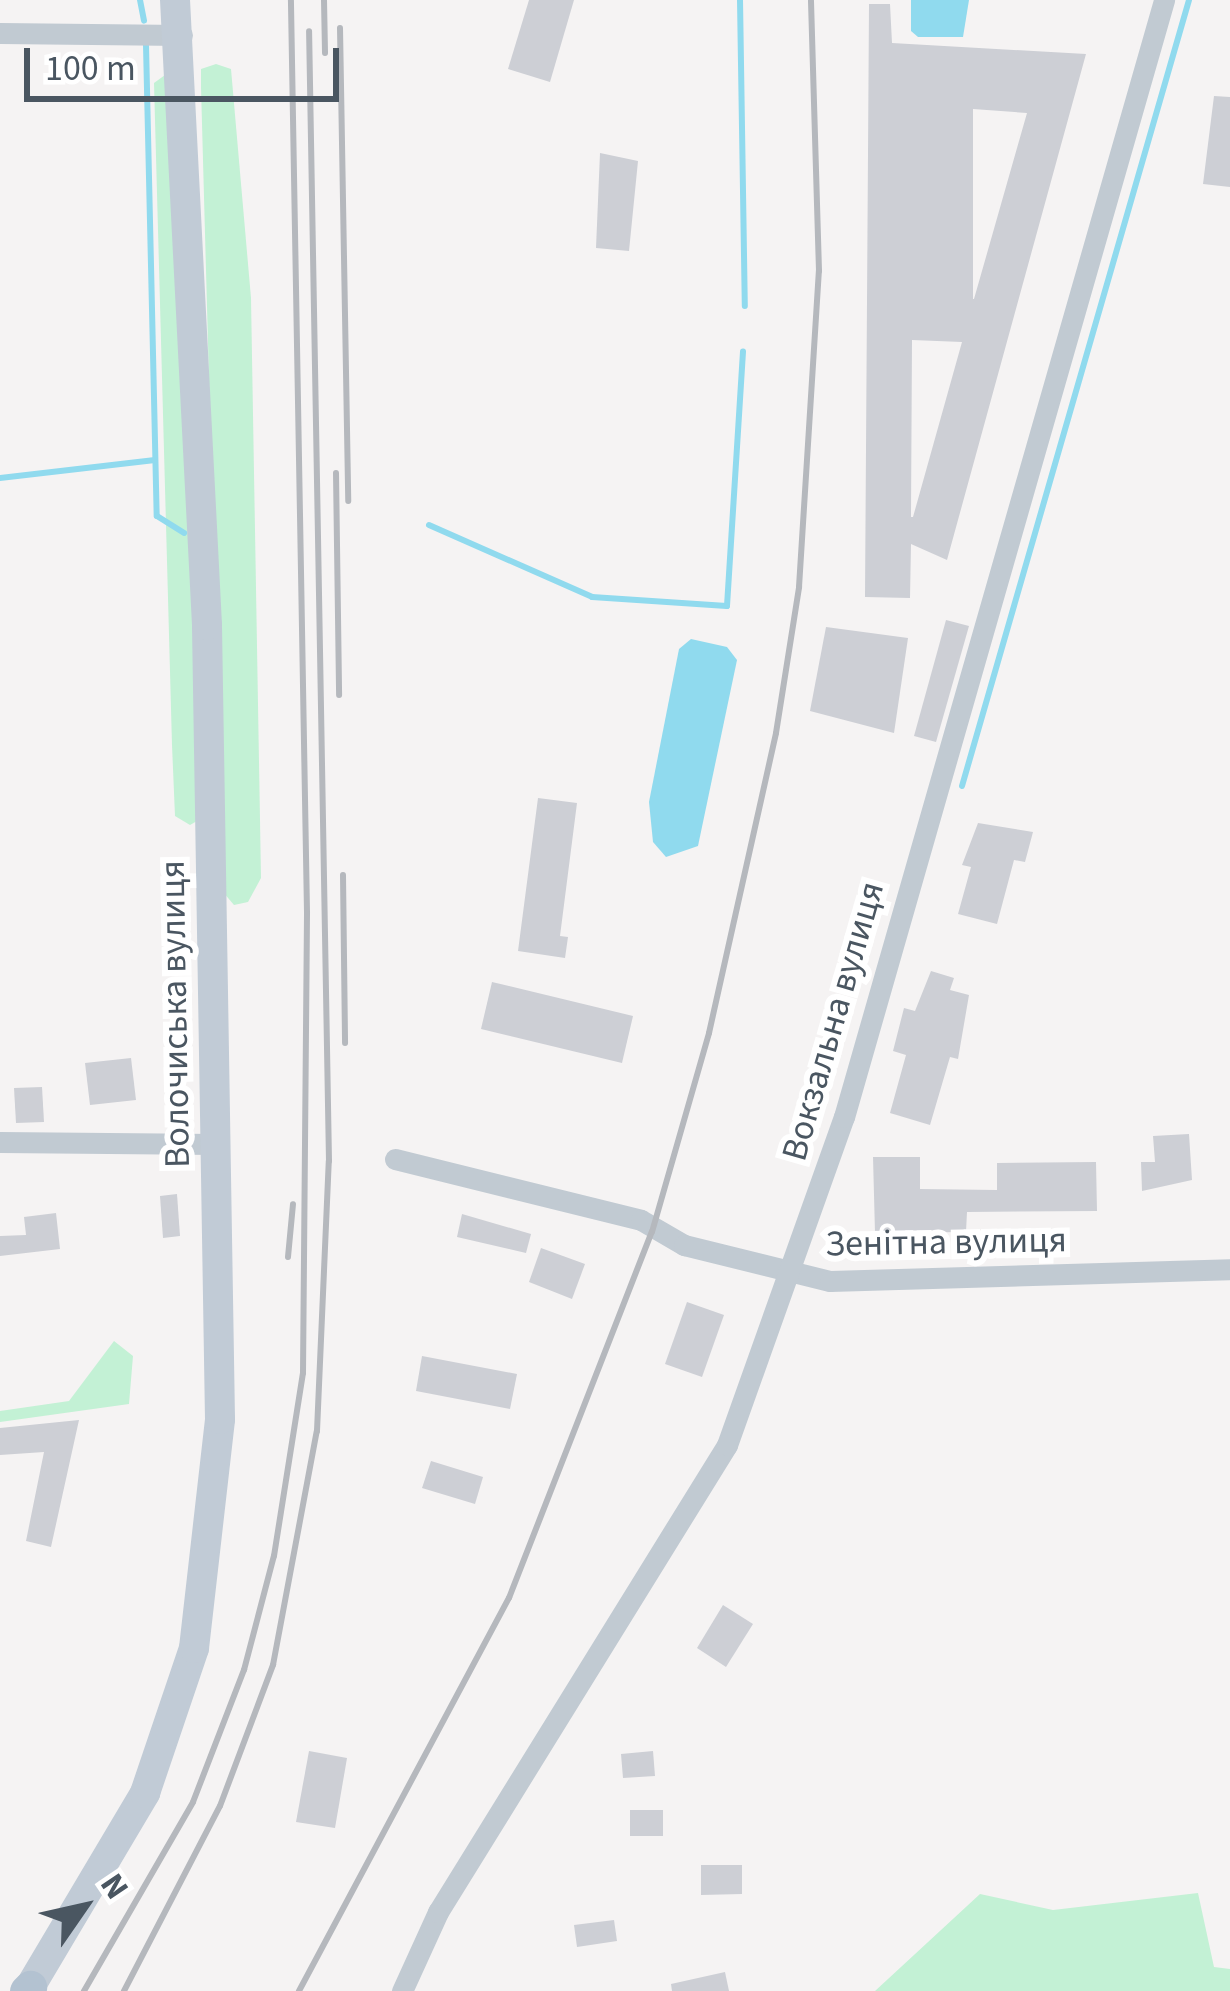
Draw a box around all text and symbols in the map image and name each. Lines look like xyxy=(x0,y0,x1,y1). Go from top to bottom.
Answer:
scale bar xyxy=(30,24,345,98)
text: 100 m xyxy=(45,43,136,94)
street label: Волочиська вулиця xyxy=(151,860,199,1168)
street label: Вокзальна вулиця xyxy=(773,877,893,1165)
street label: Зенітна вулиця xyxy=(825,1218,1067,1266)
north arrow xyxy=(24,1847,144,1967)
text: N xyxy=(89,1864,140,1909)

